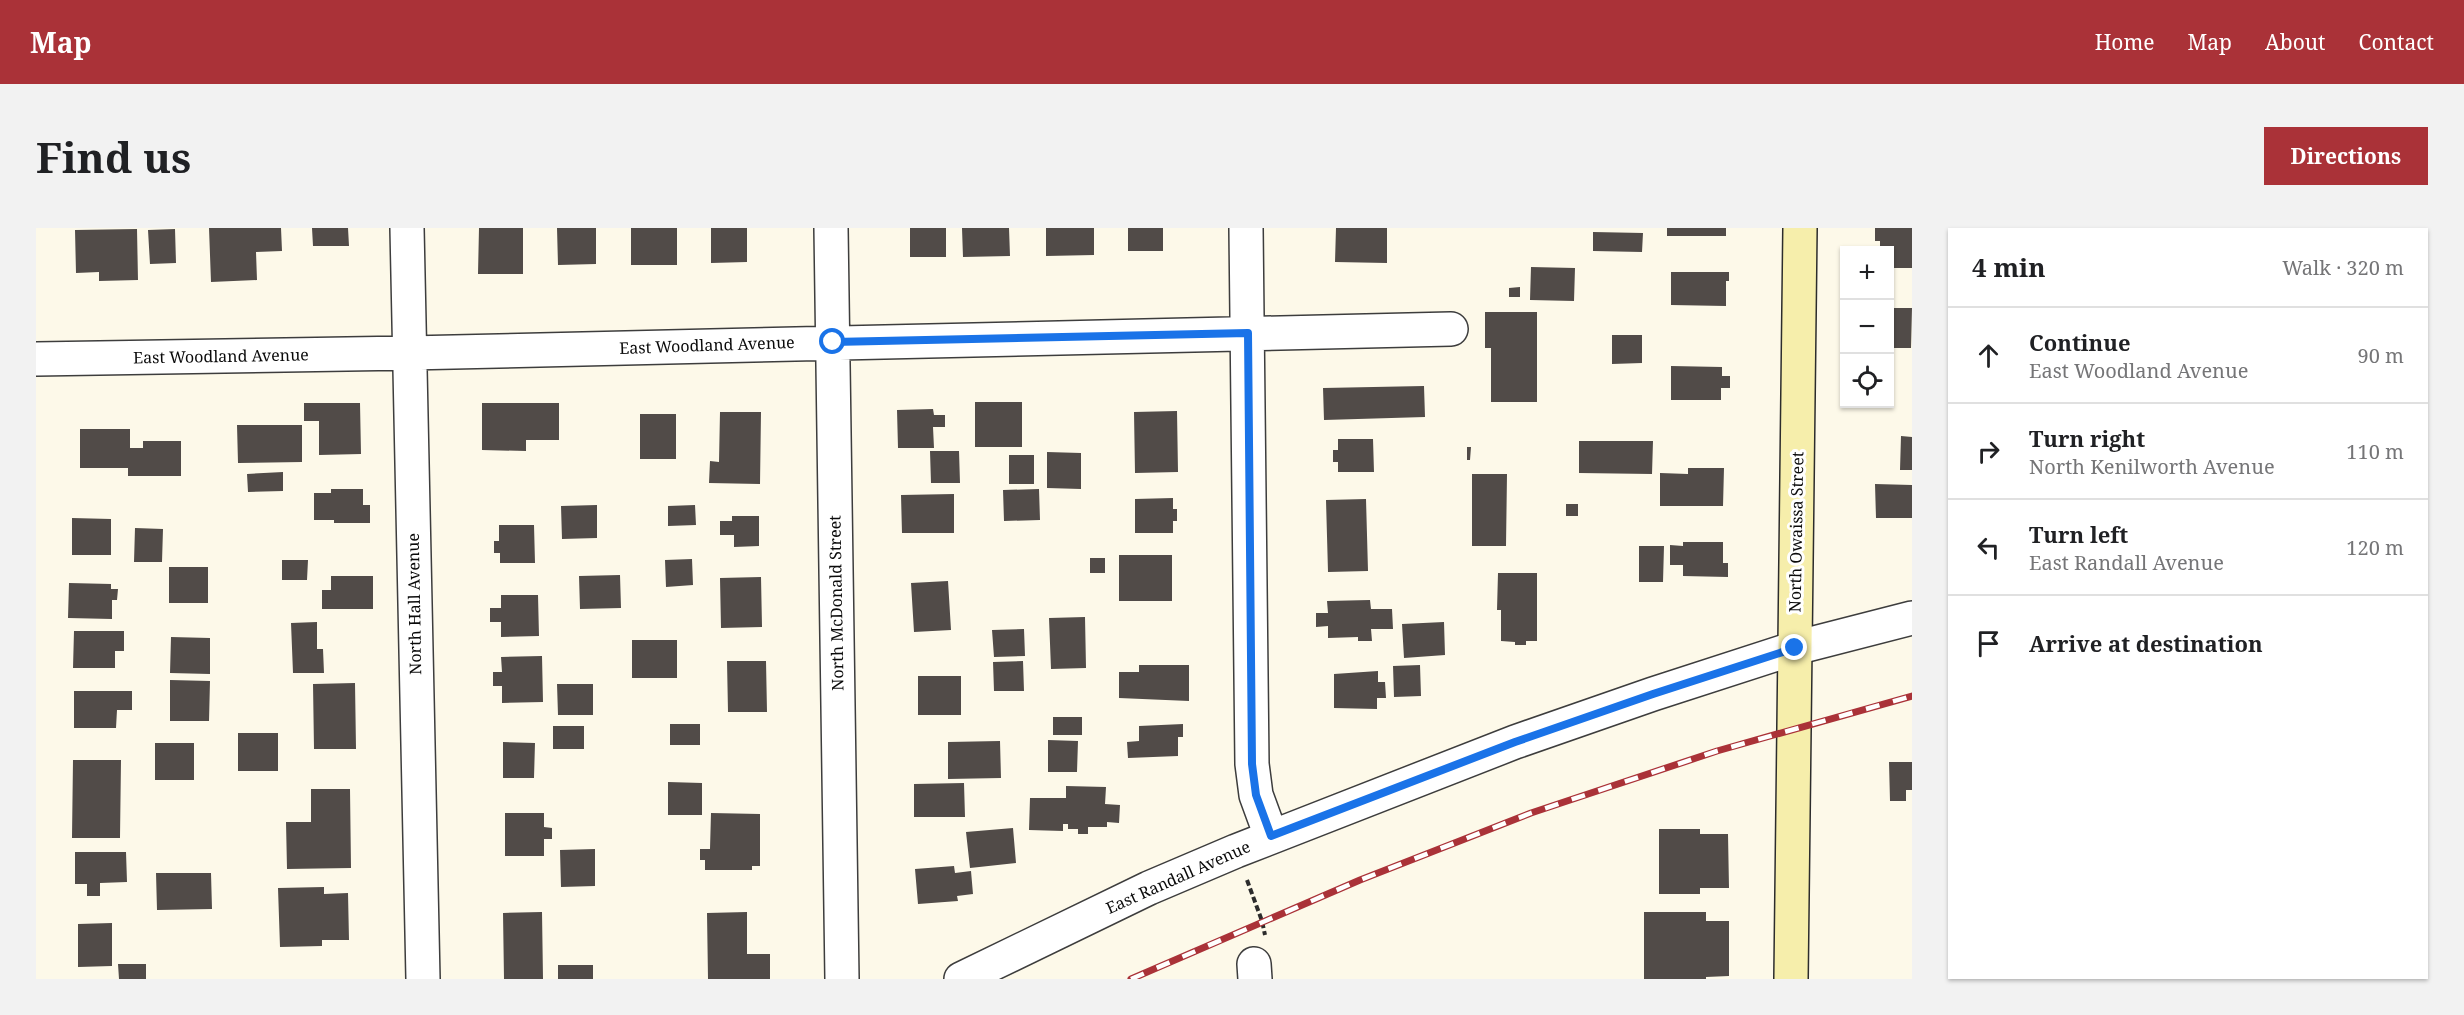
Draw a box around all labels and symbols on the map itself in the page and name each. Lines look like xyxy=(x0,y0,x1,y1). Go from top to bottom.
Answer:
route start xyxy=(819,328,845,354)
street label: East Woodland Avenue xyxy=(619,331,795,359)
street label: East Woodland Avenue xyxy=(133,343,309,369)
street label: North Owaissa Street xyxy=(1784,451,1808,613)
street label: North McDonald Street xyxy=(823,515,849,691)
street label: North Hall Avenue xyxy=(402,533,426,675)
route end xyxy=(1781,634,1807,660)
street label: East Randall Avenue xyxy=(1102,835,1254,919)

